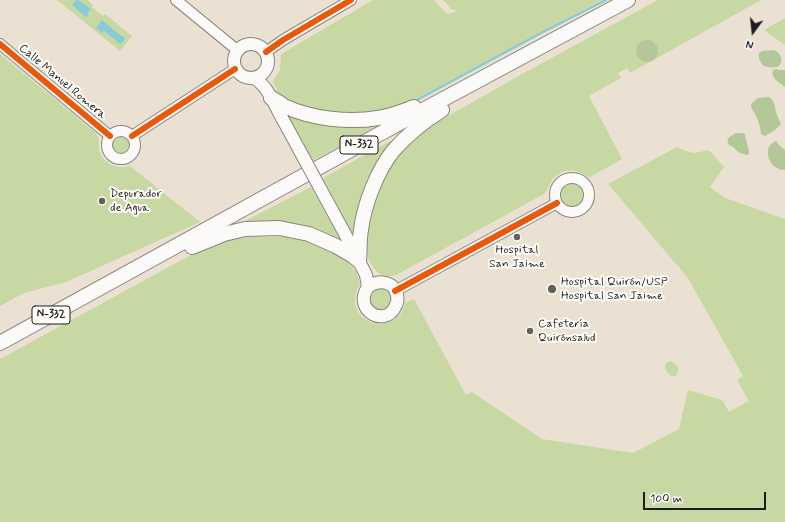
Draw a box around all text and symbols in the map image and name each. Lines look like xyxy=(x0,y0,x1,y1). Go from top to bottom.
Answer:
north arrow xyxy=(733,12,773,52)
text: N xyxy=(745,36,755,51)
street label: Calle Manuel Romera xyxy=(15,41,109,123)
road number: N-332 xyxy=(340,136,378,154)
place label: Depurador de Agua xyxy=(110,187,161,215)
marker: Depurador de Agua xyxy=(97,196,107,206)
marker: Hospital San Jaime xyxy=(512,232,522,242)
place label: Hospital San Jaime xyxy=(489,243,545,271)
place label: Hospital Quirón/USP Hospital San Jaime xyxy=(561,275,668,303)
marker: Hospital Quirón/USP Hospital San Jaime xyxy=(546,283,558,295)
road number: N-332 xyxy=(32,306,70,324)
place label: Cafetería Quirónsalud xyxy=(538,317,595,345)
marker: Cafetería Quirónsalud xyxy=(525,326,535,336)
scale bar xyxy=(645,484,768,510)
text: 100 m xyxy=(650,491,682,507)

